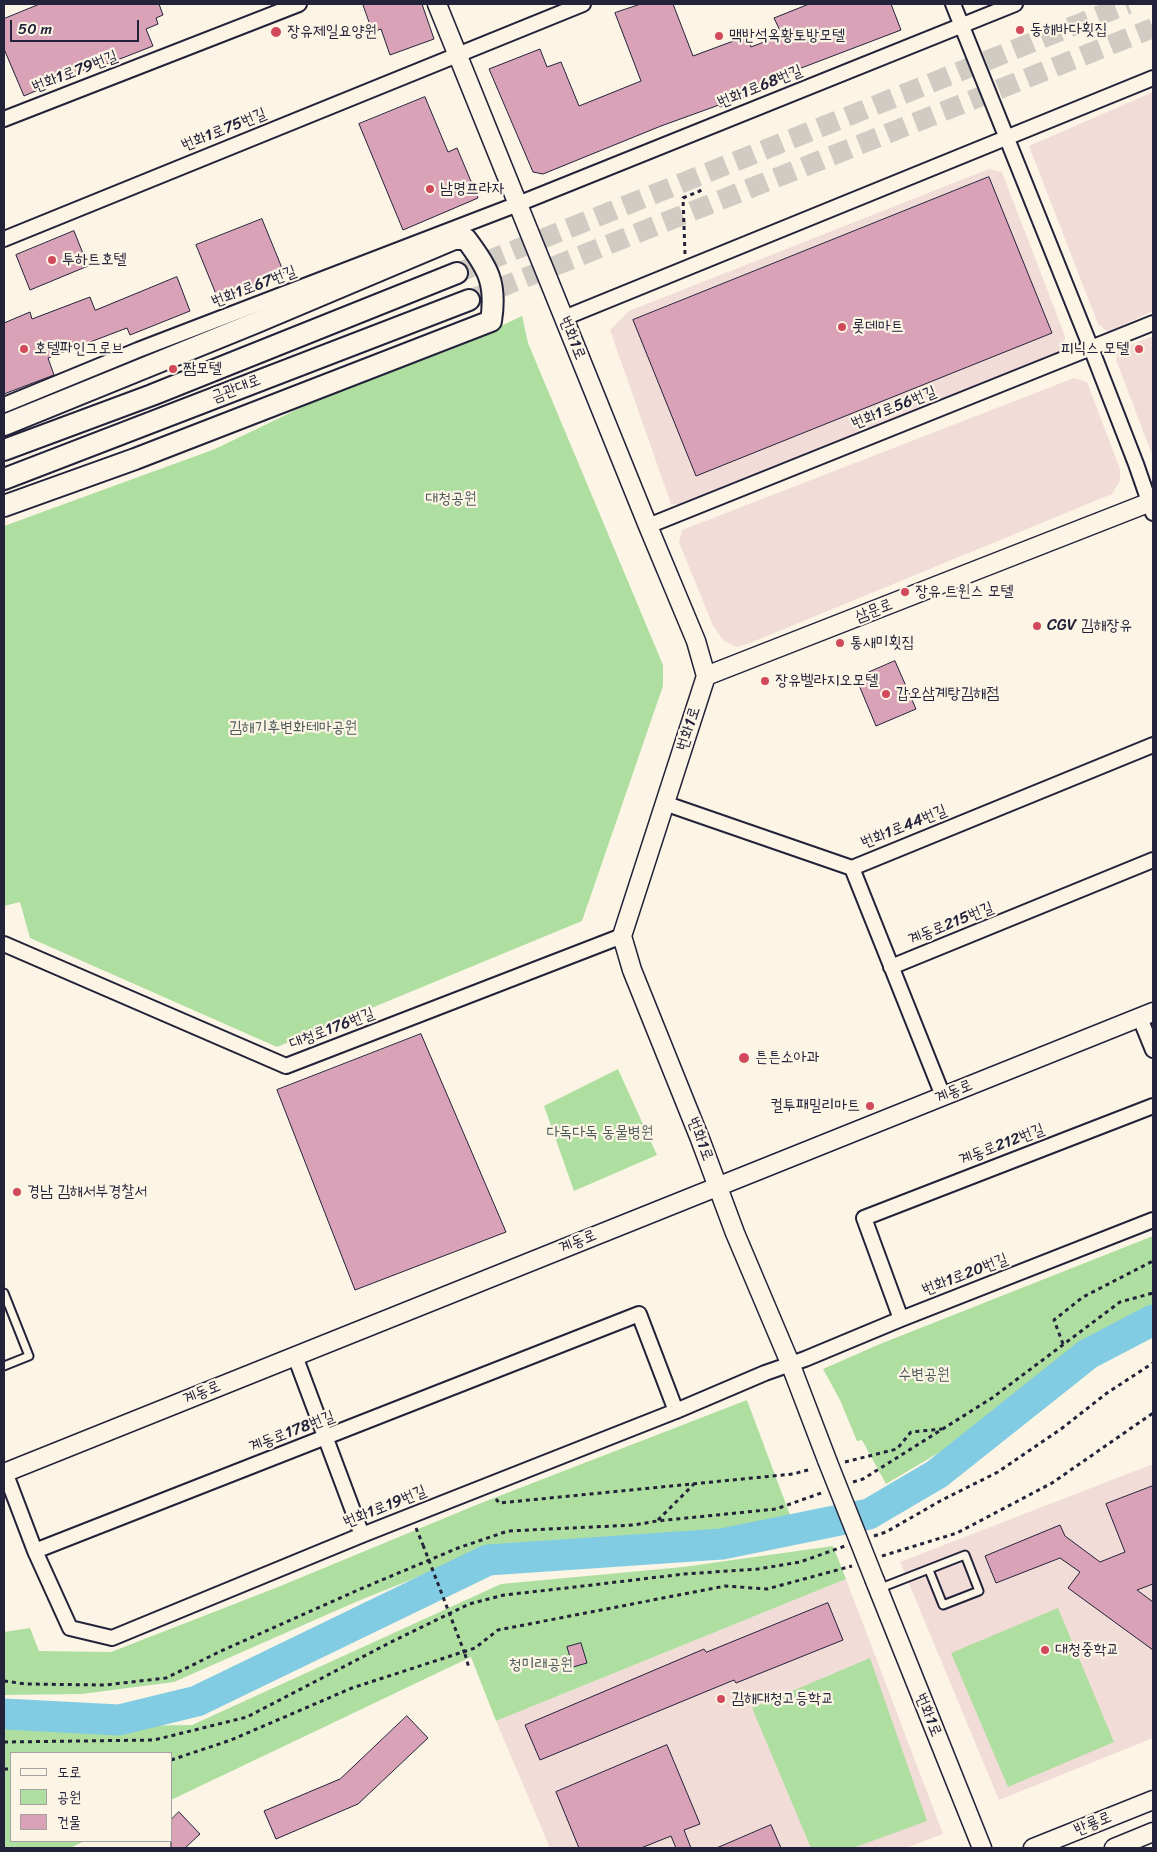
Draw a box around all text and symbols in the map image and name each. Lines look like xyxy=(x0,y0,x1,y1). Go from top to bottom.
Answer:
scale bar xyxy=(12,10,141,42)
text: 50 m xyxy=(18,16,52,42)
place label: 동해바다횟집 xyxy=(1030,20,1107,40)
place label: 장유제일요양원 xyxy=(287,22,377,42)
marker: 동해바다횟집 xyxy=(1014,24,1026,36)
marker: 장유제일요양원 xyxy=(269,25,283,39)
place label: 맥반석옥황토방모텔 xyxy=(729,26,845,46)
marker: 맥반석옥황토방모텔 xyxy=(713,30,725,42)
street label: 번화1로79번길 xyxy=(29,47,121,97)
street label: 번화1로68번길 xyxy=(715,61,805,113)
street label: 번화1로75번길 xyxy=(179,104,269,156)
place label: 남명프라자 xyxy=(440,179,504,199)
marker: 남명프라자 xyxy=(424,183,436,195)
place label: 투하트호텔 xyxy=(62,250,126,270)
marker: 투하트호텔 xyxy=(46,254,58,266)
street label: 번화1로67번길 xyxy=(209,262,299,312)
street label: 번화1로 xyxy=(555,313,589,363)
place label: 롯데마트 xyxy=(852,317,904,337)
marker: 롯데마트 xyxy=(836,321,848,333)
place label: 호텔파인그로브 xyxy=(34,339,124,359)
place label: 피닉스 모텔 xyxy=(1060,339,1129,359)
marker: 호텔파인그로브 xyxy=(18,343,30,355)
marker: 피닉스 모텔 xyxy=(1133,343,1145,355)
place label: 짬모텔 xyxy=(183,359,222,379)
marker: 짬모텔 xyxy=(167,363,179,375)
street label: 금관대로 xyxy=(209,371,263,407)
street label: 번화1로56번길 xyxy=(849,382,939,434)
park label: 대청공원 xyxy=(425,489,477,509)
place label: 장유 트윈스 모텔 xyxy=(915,582,1013,602)
marker: 장유 트윈스 모텔 xyxy=(899,586,911,598)
street label: 삼문로 xyxy=(853,595,895,627)
place label: CGV 김해장유 xyxy=(1047,616,1132,636)
marker: CGV 김해장유 xyxy=(1031,620,1043,632)
place label: 통새미횟집 xyxy=(850,633,914,653)
marker: 통새미횟집 xyxy=(834,637,846,649)
place label: 장유벨라지오모텔 xyxy=(775,671,878,691)
marker: 장유벨라지오모텔 xyxy=(759,675,771,687)
place label: 갑오삼계탕김해점 xyxy=(896,684,999,704)
marker: 갑오삼계탕김해점 xyxy=(880,688,892,700)
street label: 번화1로 xyxy=(673,704,705,754)
park label: 김해기후변화테마공원 xyxy=(229,718,357,738)
street label: 번화1로44번길 xyxy=(858,801,950,853)
street label: 계동로215번길 xyxy=(906,898,996,950)
street label: 대청로176번길 xyxy=(287,1004,377,1054)
place label: 튼튼소아과 xyxy=(755,1048,819,1068)
marker: 튼튼소아과 xyxy=(737,1051,751,1065)
street label: 계동로 xyxy=(932,1076,976,1108)
place label: 컬투패밀리마트 xyxy=(770,1096,860,1116)
marker: 컬투패밀리마트 xyxy=(864,1100,876,1112)
street label: 번화1로 xyxy=(683,1114,717,1164)
street label: 계동로212번길 xyxy=(957,1120,1047,1170)
park label: 다독다독 동물병원 xyxy=(546,1123,654,1143)
place label: 경남 김해서부경찰서 xyxy=(27,1182,147,1202)
marker: 경남 김해서부경찰서 xyxy=(11,1186,23,1198)
street label: 계동로 xyxy=(556,1226,600,1258)
street label: 번화1로20번길 xyxy=(919,1250,1011,1300)
park label: 수변공원 xyxy=(898,1365,950,1385)
street label: 계동로 xyxy=(180,1377,224,1409)
street label: 계동로178번길 xyxy=(247,1407,337,1457)
street label: 번화1로19번길 xyxy=(341,1482,429,1532)
place label: 대청중학교 xyxy=(1055,1640,1119,1660)
marker: 대청중학교 xyxy=(1039,1644,1051,1656)
park label: 청미래공원 xyxy=(509,1655,573,1675)
place label: 김해대청고등학교 xyxy=(731,1689,834,1709)
street label: 번화1로 xyxy=(911,1690,945,1740)
marker: 김해대청고등학교 xyxy=(715,1693,727,1705)
legend xyxy=(10,1752,172,1842)
text: 도로 xyxy=(57,1759,81,1785)
text: 공원 xyxy=(57,1784,81,1810)
street label: 반룡로 xyxy=(1071,1808,1115,1840)
text: 건물 xyxy=(57,1809,81,1835)

